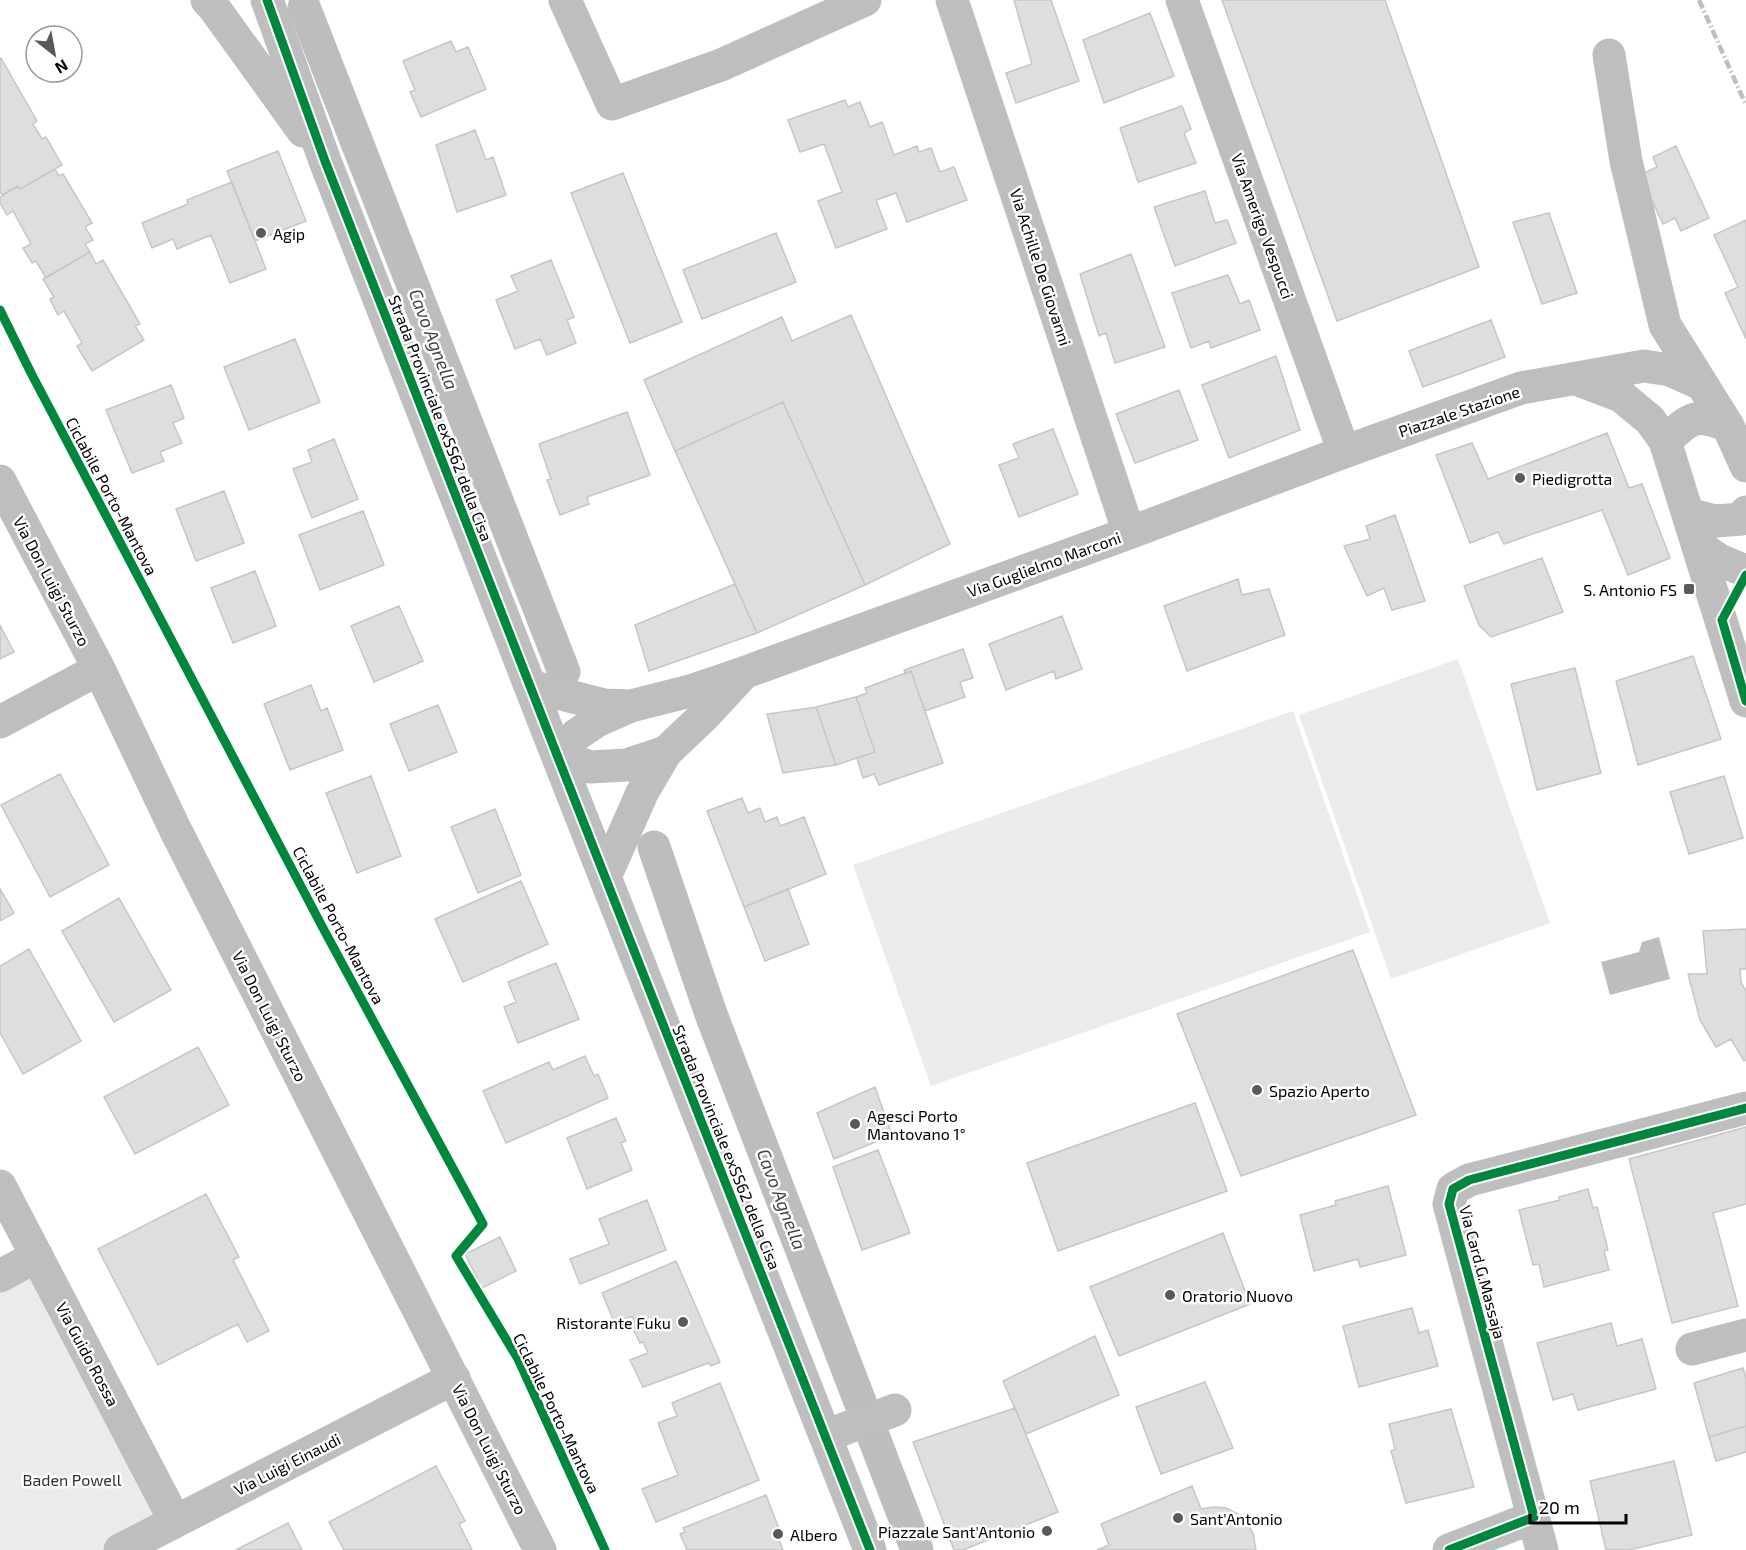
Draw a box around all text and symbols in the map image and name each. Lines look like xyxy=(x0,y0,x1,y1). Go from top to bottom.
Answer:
north arrow xyxy=(24,24,84,84)
text: N xyxy=(52,56,72,78)
street label: Via Amerigo Vespucci xyxy=(1228,151,1298,301)
street label: Via Achille De Giovanni xyxy=(1007,186,1075,348)
place label: Agip xyxy=(273,224,305,243)
marker: Agip xyxy=(254,226,268,240)
water label: Cavo Agnella xyxy=(405,285,463,393)
street label: Strada Provinciale exSS62 della Cisa xyxy=(385,292,497,544)
street label: Piazzale Stazione xyxy=(1396,381,1522,441)
street label: Ciclabile Porto-Mantova xyxy=(62,414,162,578)
place label: Piedigrotta xyxy=(1532,469,1612,488)
marker: Piedigrotta xyxy=(1513,471,1527,485)
street label: Via Don Luigi Sturzo xyxy=(10,513,94,649)
street label: Via Guglielmo Marconi xyxy=(965,527,1123,601)
place label: S. Antonio FS xyxy=(1583,580,1677,599)
marker: S. Antonio FS xyxy=(1682,582,1696,596)
street label: Ciclabile Porto-Mantova xyxy=(289,843,389,1007)
street label: Via Don Luigi Sturzo xyxy=(229,947,311,1085)
street label: Strada Provinciale exSS62 della Cisa xyxy=(669,1022,785,1272)
place label: Spazio Aperto xyxy=(1269,1081,1370,1100)
marker: Spazio Aperto xyxy=(1250,1083,1264,1097)
place label: Agesci Porto Mantovano 1° xyxy=(867,1106,966,1143)
marker: Agesci Porto Mantovano 1° xyxy=(848,1117,862,1131)
water label: Cavo Agnella xyxy=(753,1145,811,1253)
street label: Via Card.G.Massaja xyxy=(1455,1203,1510,1341)
place label: Oratorio Nuovo xyxy=(1182,1286,1293,1305)
marker: Oratorio Nuovo xyxy=(1163,1288,1177,1302)
street label: Via Guido Rossa xyxy=(53,1299,123,1409)
place label: Ristorante Fuku xyxy=(556,1313,671,1332)
marker: Ristorante Fuku xyxy=(676,1315,690,1329)
street label: Ciclabile Porto-Mantova xyxy=(510,1330,604,1496)
street label: Via Don Luigi Sturzo xyxy=(449,1380,531,1518)
street label: Via Luigi Einaudi xyxy=(231,1429,343,1499)
park label: Baden Powell xyxy=(23,1470,122,1489)
scale bar xyxy=(1530,1487,1626,1525)
text: 20 m xyxy=(1539,1496,1580,1518)
place label: Sant'Antonio xyxy=(1190,1509,1283,1528)
marker: Sant'Antonio xyxy=(1171,1511,1185,1525)
place label: Piazzale Sant'Antonio xyxy=(878,1522,1035,1541)
marker: Piazzale Sant'Antonio xyxy=(1040,1524,1054,1538)
place label: Albero xyxy=(790,1525,838,1544)
marker: Albero xyxy=(771,1527,785,1541)

